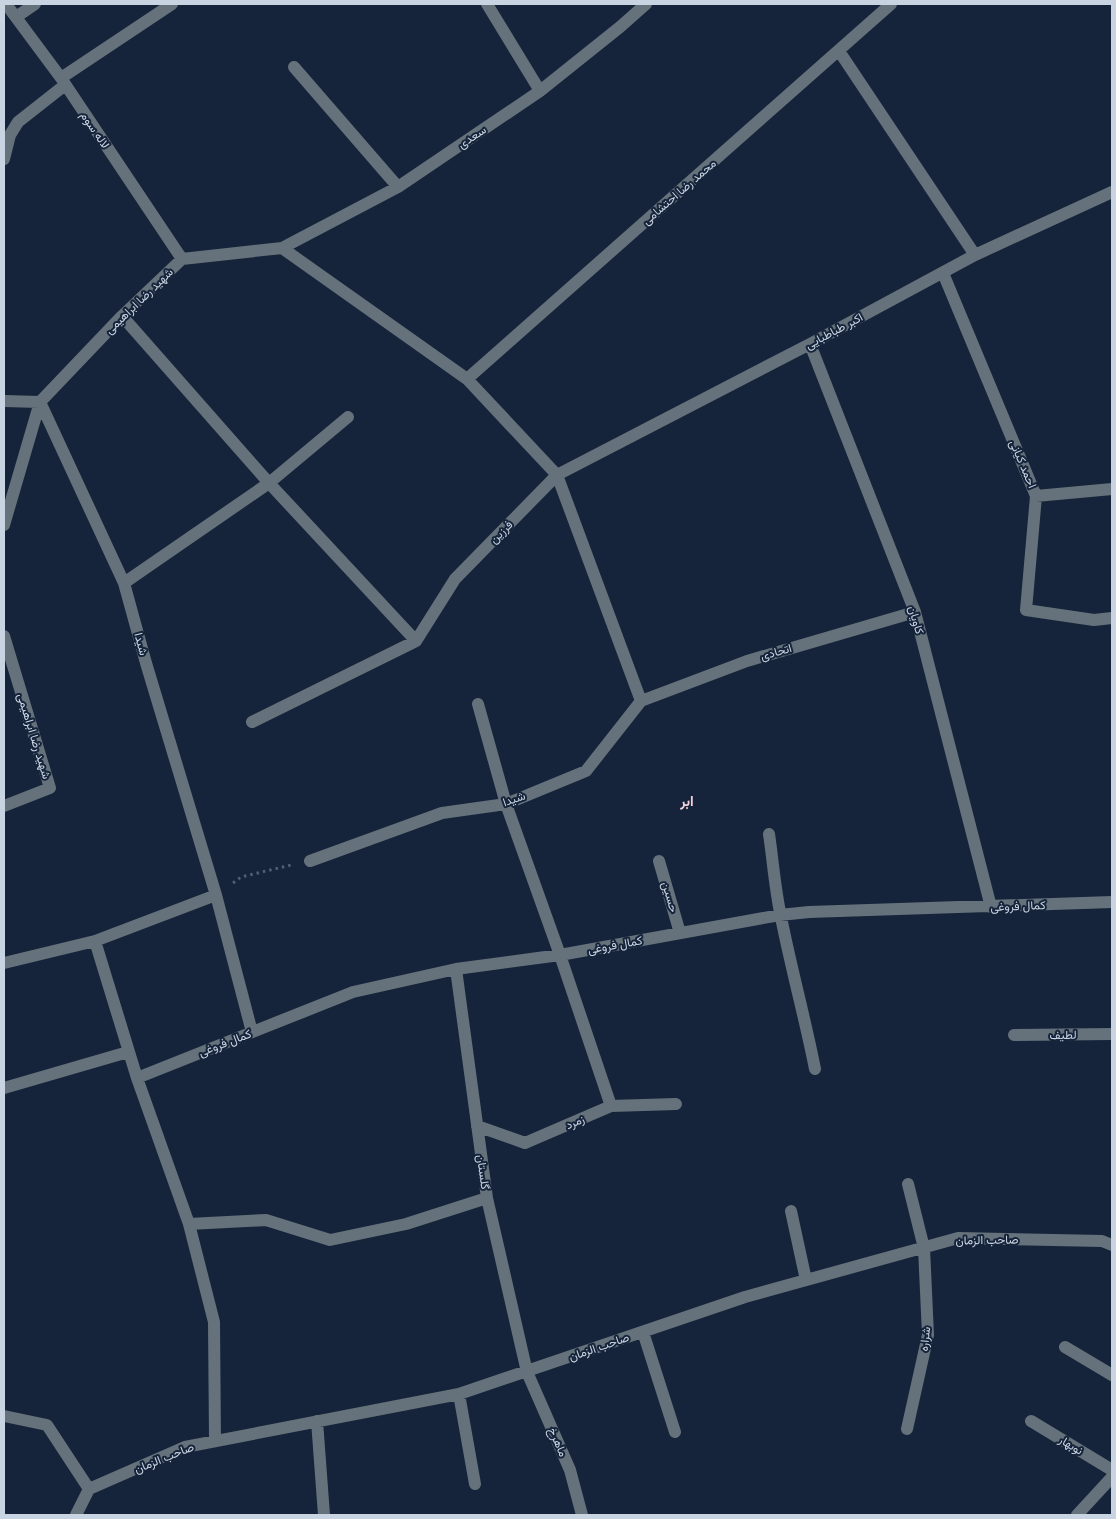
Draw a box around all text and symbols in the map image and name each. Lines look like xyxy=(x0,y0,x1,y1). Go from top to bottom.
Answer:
street label: لاله سوم xyxy=(77,108,113,152)
street label: سعدی xyxy=(455,122,489,152)
street label: محمد رضا احتشامی xyxy=(639,155,719,229)
street label: شهید رضا ابراهیمی xyxy=(101,264,177,338)
street label: اکبر طباطبایی xyxy=(802,309,866,353)
street label: احمد کیانی xyxy=(1006,437,1040,491)
street label: فرزین xyxy=(486,517,516,547)
street label: کاویان xyxy=(904,604,928,636)
street label: شیدا xyxy=(131,631,152,657)
street label: اتحادی xyxy=(758,640,794,664)
street label: شهید رضا ابراهیمی xyxy=(13,691,55,781)
street label: شیدا xyxy=(501,788,527,809)
district label: ابر xyxy=(679,792,694,810)
street label: حسین xyxy=(658,880,682,914)
street label: کمال فروغی xyxy=(990,897,1046,915)
street label: کمال فروغی xyxy=(586,932,644,958)
street label: کمال فروغی xyxy=(196,1026,254,1060)
street label: لطیف xyxy=(1049,1027,1077,1042)
street label: زمرد xyxy=(563,1111,587,1133)
street label: گلستان xyxy=(474,1153,493,1190)
street label: صاحب الزمان xyxy=(955,1231,1019,1249)
street label: شراره xyxy=(916,1326,934,1352)
street label: صاحب الزمان xyxy=(567,1329,631,1365)
street label: ماهرخ xyxy=(544,1425,571,1460)
street label: نوبهار xyxy=(1055,1431,1086,1458)
street label: صاحب الزمان xyxy=(132,1439,196,1477)

